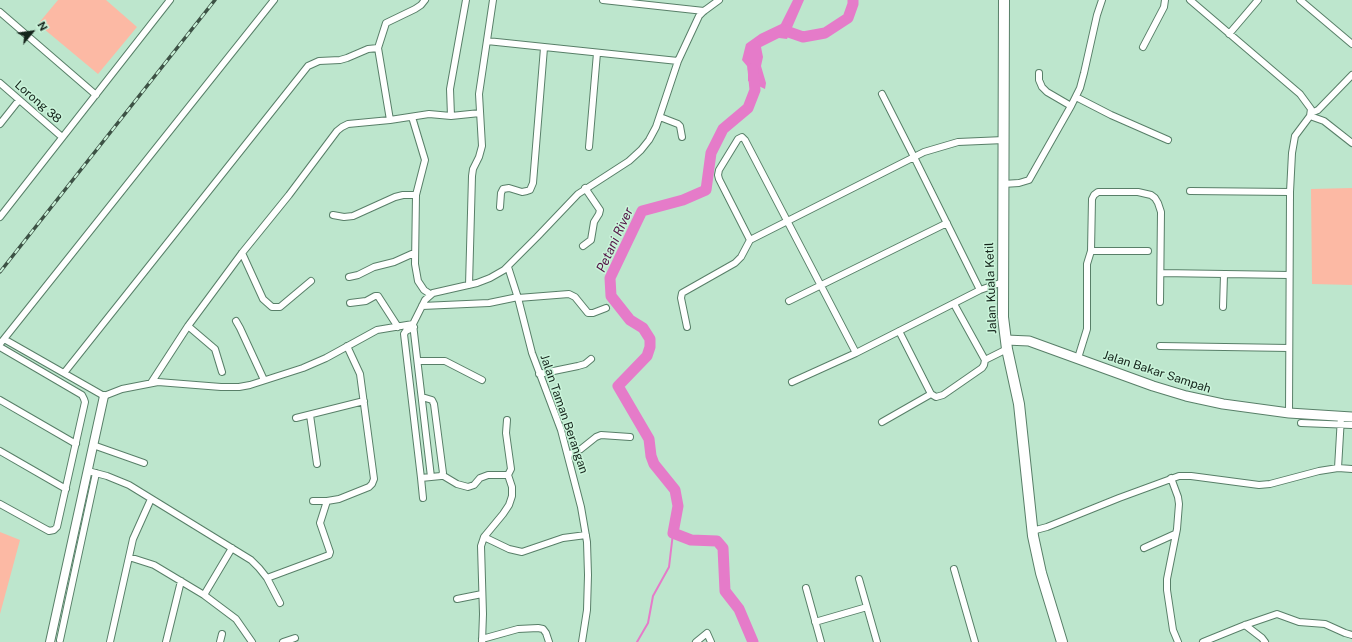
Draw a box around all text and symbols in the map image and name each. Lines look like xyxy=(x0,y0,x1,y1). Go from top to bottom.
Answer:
north arrow xyxy=(12,12,52,52)
text: N xyxy=(35,20,50,33)
street label: Lorong 38 xyxy=(12,78,64,126)
water label: Petani River xyxy=(593,205,637,275)
street label: Jalan Kuala Ketil xyxy=(982,242,1000,334)
street label: Jalan Bakar Sampah xyxy=(1101,348,1213,396)
street label: Jalan Taman Berangan xyxy=(537,353,591,475)

